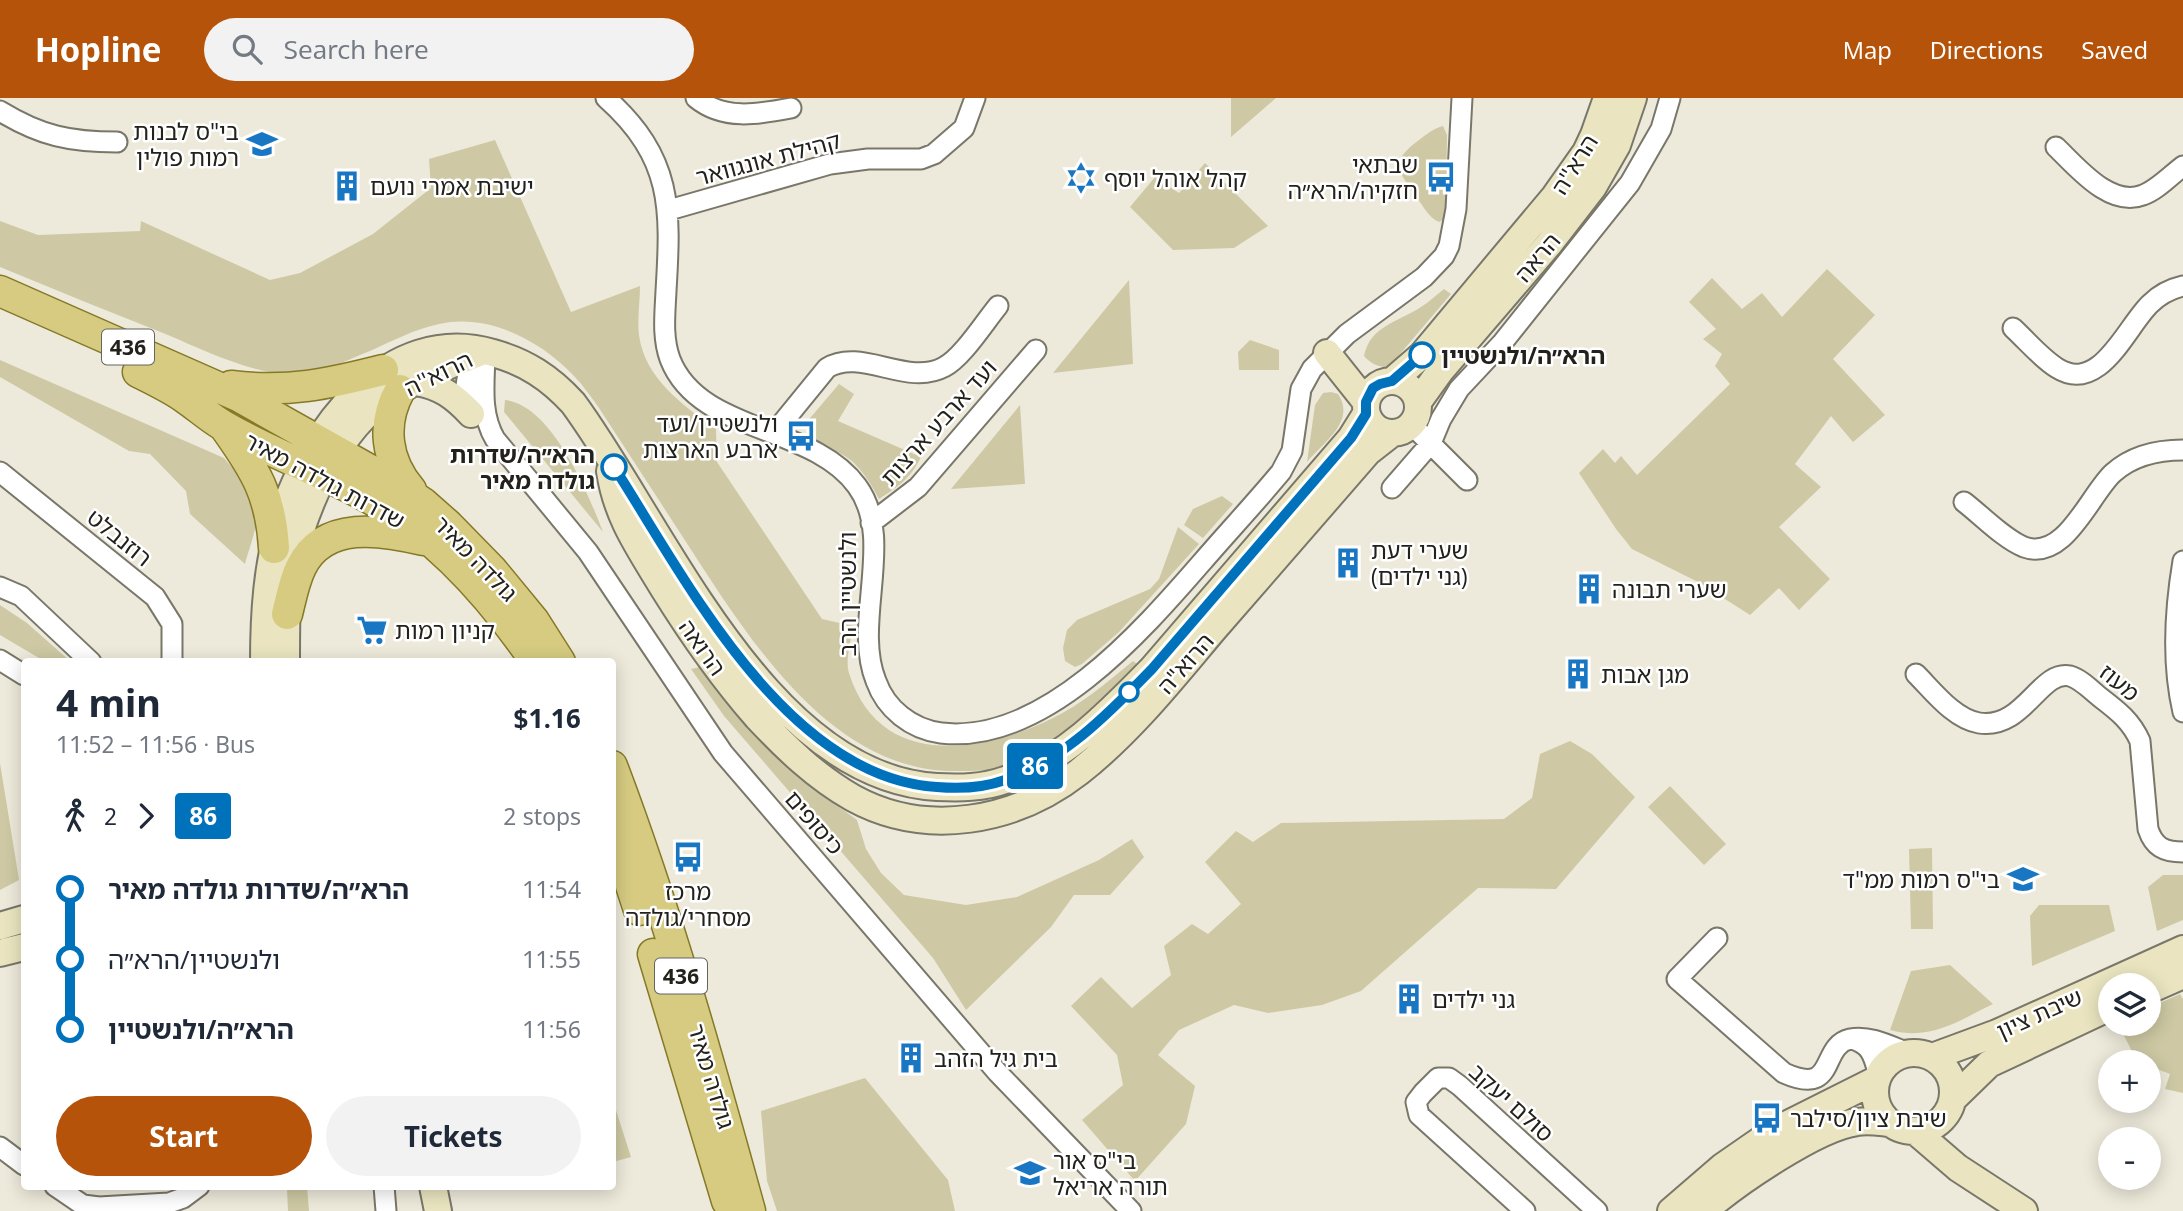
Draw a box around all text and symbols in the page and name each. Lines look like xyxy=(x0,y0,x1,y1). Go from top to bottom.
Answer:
search box xyxy=(204,18,694,81)
text: Hopline xyxy=(35,27,162,72)
icon: search xyxy=(228,30,266,68)
text: Search here xyxy=(284,31,429,67)
text: Map xyxy=(1843,33,1892,66)
text: Directions xyxy=(1930,33,2043,66)
text: Saved xyxy=(2081,33,2148,66)
place label: בי"ס לבנות רמות פולין xyxy=(133,115,239,173)
street label: קהילת אונגוואר xyxy=(692,123,844,193)
school or university icon: בי"ס לבנות רמות פולין xyxy=(245,127,279,161)
street label: הרא''ה xyxy=(1543,128,1605,200)
place label: שבתאי חזקיה/הרא״ה xyxy=(1288,148,1418,206)
bus stop icon: שבתאי חזקיה/הרא״ה xyxy=(1424,160,1458,194)
synagogue icon: קהל אוהל יוסף xyxy=(1064,161,1098,195)
place label: קהל אוהל יוסף xyxy=(1104,162,1247,194)
building icon: ישיבת אמרי נועם xyxy=(330,169,364,203)
place label: ישיבת אמרי נועם xyxy=(370,170,534,202)
street label: הראה xyxy=(1507,225,1567,289)
road number: 436 xyxy=(102,330,154,364)
place label: הרא״ה/ולנשטיין xyxy=(1441,339,1605,371)
marker: הרא״ה/ולנשטיין xyxy=(1409,342,1435,368)
street label: הרוא''ה xyxy=(398,343,478,403)
street label: ועד ארבע ארצות xyxy=(873,352,1003,492)
place label: ולנשטיין/ועד ארבע הארצות xyxy=(643,407,778,465)
bus stop icon: ולנשטיין/ועד ארבע הארצות xyxy=(784,419,818,453)
street label: שדרות גולדה מאיר xyxy=(239,424,411,536)
place label: הרא״ה/שדרות גולדה מאיר xyxy=(450,438,595,496)
marker: הרא״ה/שדרות גולדה מאיר xyxy=(601,454,627,480)
street label: רוזנבלט xyxy=(81,501,159,573)
street label: גולדה מאיר xyxy=(427,508,525,608)
street label: ולנשטיין הרב xyxy=(831,532,863,656)
place label: שערי דעת (גני ילדים) xyxy=(1371,534,1468,592)
building icon: שערי דעת (גני ילדים) xyxy=(1331,546,1365,580)
building icon: שערי תבונה xyxy=(1572,572,1606,606)
place label: שערי תבונה xyxy=(1612,573,1726,605)
street label: הרואה xyxy=(672,612,734,682)
supermarket icon: קניון רמות xyxy=(355,613,389,647)
place label: קניון רמות xyxy=(395,614,495,646)
street label: הרוא"ה xyxy=(1149,626,1221,700)
street label: מעוז xyxy=(2093,656,2147,708)
building icon: מגן אבות xyxy=(1561,657,1595,691)
place label: מגן אבות xyxy=(1601,658,1689,690)
text: 4 min xyxy=(56,676,161,728)
unlabelled marker xyxy=(1119,682,1139,702)
text: $1.16 xyxy=(514,700,581,736)
text: 11:52 – 11:56 · Bus xyxy=(56,728,255,760)
line badge: 86 xyxy=(1004,743,1066,789)
text: 86 xyxy=(1021,749,1049,782)
street label: כיסופים xyxy=(778,783,852,861)
icon: walk xyxy=(56,797,94,835)
icon: forward xyxy=(127,797,165,835)
text: 86 xyxy=(189,799,217,832)
text: 2 xyxy=(104,800,117,832)
text: 2 stops xyxy=(503,800,581,832)
bus stop icon: מרכז מסחרי/גולדה xyxy=(671,840,705,874)
school or university icon: בי"ס רמות ממ"ד xyxy=(2006,862,2040,896)
place label: בי"ס רמות ממ"ד xyxy=(1843,863,2000,895)
text: הרא״ה/שדרות גולדה מאיר xyxy=(108,871,409,907)
text: 11:54 xyxy=(522,873,581,905)
place label: מרכז מסחרי/גולדה xyxy=(625,875,751,933)
text: ולנשטיין/הרא״ה xyxy=(108,941,280,977)
text: 11:55 xyxy=(522,943,581,975)
road number: 436 xyxy=(655,958,707,994)
map controls xyxy=(2098,973,2161,1190)
button: layers xyxy=(2098,973,2161,1036)
street label: שיבת ציון xyxy=(1991,980,2087,1046)
building icon: גני ילדים xyxy=(1392,982,1426,1016)
place label: גני ילדים xyxy=(1432,983,1515,1015)
text: הרא״ה/ולנשטיין xyxy=(108,1011,294,1047)
text: 11:56 xyxy=(522,1013,581,1045)
street label: גולדה מאיר xyxy=(681,1020,743,1133)
building icon: בית גיל הזהב xyxy=(894,1041,928,1075)
place label: בית גיל הזהב xyxy=(934,1042,1058,1074)
button: + xyxy=(2098,1050,2161,1113)
street label: סולם יעקב xyxy=(1463,1055,1561,1149)
button: Start xyxy=(56,1096,312,1176)
button: Tickets xyxy=(326,1096,581,1176)
bus stop icon: שיבת ציון/סילבר xyxy=(1750,1101,1784,1135)
place label: שיבת ציון/סילבר xyxy=(1790,1102,1947,1134)
button: − xyxy=(2098,1127,2161,1190)
place label: בי"ס אור תורה אריאל xyxy=(1053,1144,1168,1202)
school or university icon: בי"ס אור תורה אריאל xyxy=(1013,1156,1047,1190)

